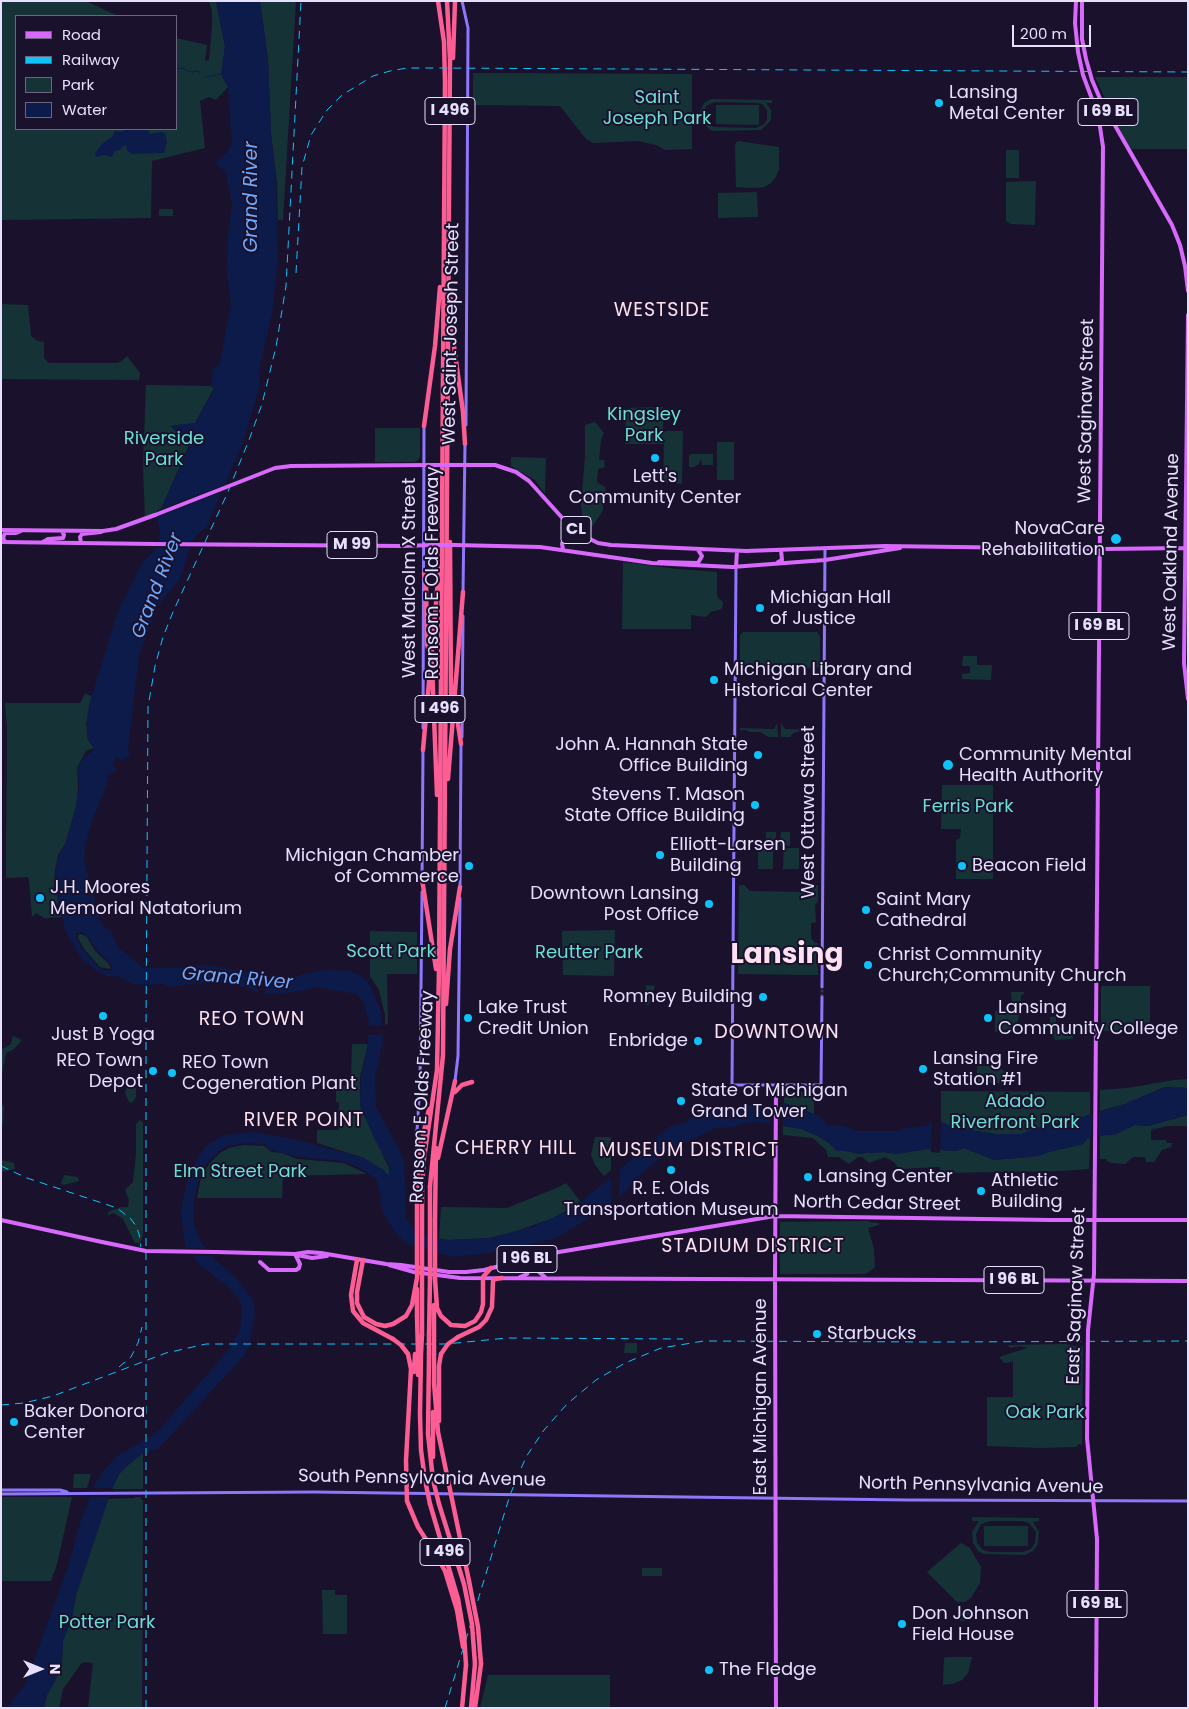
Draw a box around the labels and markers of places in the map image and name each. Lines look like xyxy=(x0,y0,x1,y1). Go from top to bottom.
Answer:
place label: Lansing Metal Center xyxy=(949,82,1065,125)
marker: Lansing Metal Center xyxy=(933,97,945,109)
marker: Lett's Community Center xyxy=(649,452,661,464)
place label: Lett's Community Center xyxy=(569,466,741,508)
place label: NovaCare Rehabilitation xyxy=(981,518,1105,560)
marker: NovaCare Rehabilitation xyxy=(1109,532,1123,546)
place label: Michigan Hall of Justice xyxy=(770,587,891,630)
marker: Michigan Hall of Justice xyxy=(754,602,766,614)
place label: Michigan Library and Historical Center xyxy=(724,659,912,702)
marker: Michigan Library and Historical Center xyxy=(708,674,720,686)
place label: John A. Hannah State Office Building xyxy=(555,734,748,776)
place label: Community Mental Health Authority xyxy=(959,744,1132,786)
marker: John A. Hannah State Office Building xyxy=(752,749,764,761)
marker: Community Mental Health Authority xyxy=(941,758,955,772)
place label: Stevens T. Mason State Office Building xyxy=(564,784,745,826)
marker: Stevens T. Mason State Office Building xyxy=(749,799,761,811)
place label: Elliott-Larsen Building xyxy=(670,834,786,876)
place label: Michigan Chamber of Commerce xyxy=(285,845,459,888)
marker: Elliott-Larsen Building xyxy=(654,849,666,861)
place label: Beacon Field xyxy=(972,855,1086,877)
marker: Michigan Chamber of Commerce xyxy=(463,860,475,872)
marker: Beacon Field xyxy=(956,860,968,872)
place label: J.H. Moores Memorial Natatorium xyxy=(50,877,242,920)
place label: Downtown Lansing Post Office xyxy=(530,883,699,926)
place label: Saint Mary Cathedral xyxy=(876,889,971,932)
marker: J.H. Moores Memorial Natatorium xyxy=(34,892,46,904)
marker: Downtown Lansing Post Office xyxy=(703,898,715,910)
marker: Saint Mary Cathedral xyxy=(860,904,872,916)
place label: Christ Community Church;Community Church xyxy=(878,944,1126,986)
marker: Christ Community Church;Community Church xyxy=(862,959,874,971)
place label: Romney Building xyxy=(603,986,753,1008)
marker: Romney Building xyxy=(757,991,769,1003)
place label: Lake Trust Credit Union xyxy=(478,997,589,1040)
place label: Lansing Community College xyxy=(998,997,1178,1040)
marker: Just B Yoga xyxy=(97,1010,109,1022)
marker: Lake Trust Credit Union xyxy=(462,1012,474,1024)
marker: Lansing Community College xyxy=(982,1012,994,1024)
place label: Just B Yoga xyxy=(51,1024,155,1046)
place label: Enbridge xyxy=(608,1030,688,1052)
marker: Enbridge xyxy=(692,1035,704,1047)
place label: Lansing Fire Station #1 xyxy=(933,1048,1038,1090)
place label: REO Town Depot xyxy=(56,1050,143,1092)
place label: REO Town Cogeneration Plant xyxy=(182,1052,356,1094)
marker: Lansing Fire Station #1 xyxy=(917,1063,929,1075)
marker: REO Town Depot xyxy=(147,1065,159,1077)
marker: REO Town Cogeneration Plant xyxy=(166,1067,178,1079)
place label: State of Michigan Grand Tower xyxy=(691,1080,848,1122)
marker: State of Michigan Grand Tower xyxy=(675,1095,687,1107)
marker: R. E. Olds Transportation Museum xyxy=(665,1164,677,1176)
place label: Lansing Center xyxy=(818,1166,953,1188)
place label: Athletic Building xyxy=(991,1170,1063,1212)
marker: Lansing Center xyxy=(802,1171,814,1183)
place label: R. E. Olds Transportation Museum xyxy=(563,1178,779,1220)
marker: Athletic Building xyxy=(975,1185,987,1197)
place label: Starbucks xyxy=(827,1323,916,1345)
marker: Starbucks xyxy=(811,1328,823,1340)
place label: Baker Donora Center xyxy=(24,1401,145,1444)
marker: Baker Donora Center xyxy=(8,1416,20,1428)
place label: Don Johnson Field House xyxy=(912,1603,1029,1646)
marker: Don Johnson Field House xyxy=(896,1618,908,1630)
place label: The Fledge xyxy=(719,1659,816,1681)
marker: The Fledge xyxy=(703,1664,715,1676)

